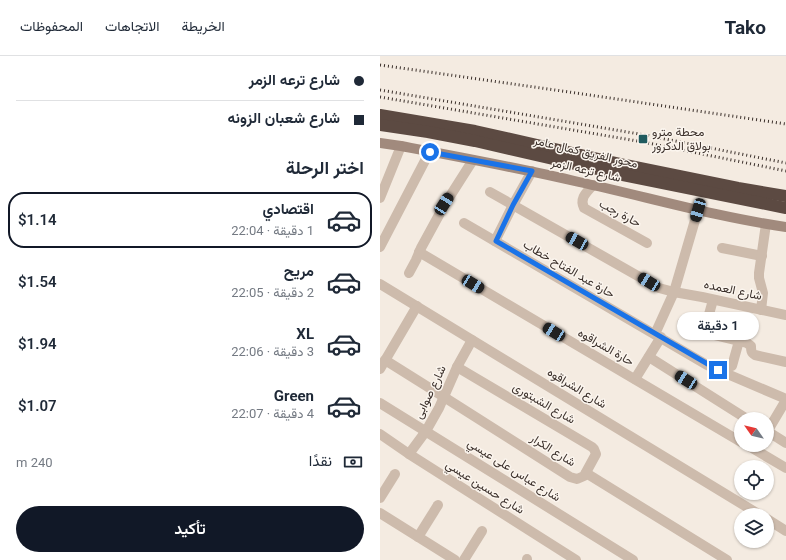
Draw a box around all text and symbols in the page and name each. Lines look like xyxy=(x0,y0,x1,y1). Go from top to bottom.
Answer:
text: Tako xyxy=(725,16,766,39)
text: المحفوظات xyxy=(20,18,83,34)
text: الاتجاهات xyxy=(105,18,159,34)
text: الخريطة xyxy=(181,18,225,34)
text: شارع ترعه الزمر xyxy=(249,71,340,89)
text: شارع شعبان الزونه xyxy=(228,109,340,127)
place label: محطة مترو بولاق الدكرور xyxy=(651,125,711,154)
street label: محور الفريق كمال عامر xyxy=(531,133,639,172)
marker: محطة مترو بولاق الدكرور xyxy=(637,133,649,145)
route start xyxy=(421,143,439,161)
street label: شارع ترعه الزمر xyxy=(548,155,622,187)
text: اختر الرحلة xyxy=(286,157,364,178)
car xyxy=(432,191,456,217)
street label: حارة رجب xyxy=(596,196,643,231)
car xyxy=(689,197,707,223)
text: اقتصادي xyxy=(262,200,314,218)
icon: car xyxy=(326,202,362,238)
text: $1.14 xyxy=(18,211,57,229)
text: 1 دقيقة · 22:04 xyxy=(231,223,314,238)
car xyxy=(564,230,590,252)
street label: حارة عبد الفتاح خطاب xyxy=(520,237,617,303)
text: مريح xyxy=(284,262,314,280)
icon: car xyxy=(326,264,362,300)
car xyxy=(636,271,662,293)
text: $1.54 xyxy=(18,273,57,291)
car xyxy=(460,273,486,295)
street label: شارع العمده xyxy=(702,277,763,305)
text: 2 دقيقة · 22:05 xyxy=(231,285,314,300)
callout: 1 دقيقة xyxy=(677,312,759,340)
text: 1 دقيقة xyxy=(697,318,739,333)
car xyxy=(541,321,567,343)
text: XL xyxy=(296,325,314,343)
street label: حارة الشراقوه xyxy=(575,325,636,370)
icon: car xyxy=(326,326,362,362)
text: $1.94 xyxy=(18,335,57,353)
text: 3 دقيقة · 22:06 xyxy=(231,344,314,359)
route end xyxy=(709,361,727,379)
street label: شارع صوابى xyxy=(411,363,451,422)
street label: شارع الشراقوه xyxy=(544,365,609,413)
car xyxy=(673,369,699,391)
street label: شارع الشبتورى xyxy=(509,379,578,428)
text: Green xyxy=(274,387,314,405)
icon: car xyxy=(326,388,362,424)
text: $1.07 xyxy=(18,397,57,415)
text: 4 دقيقة · 22:07 xyxy=(231,406,314,421)
north arrow xyxy=(734,412,774,452)
map controls xyxy=(734,412,774,548)
street label: شارع الكرار xyxy=(526,430,578,471)
street label: شارع عباس على عيسي xyxy=(463,436,563,507)
icon: cash xyxy=(342,451,364,473)
text: نقدًا xyxy=(309,452,332,470)
text: 240 m xyxy=(16,455,53,470)
street label: شارع حسين عيسي xyxy=(441,457,527,519)
button: locate xyxy=(734,460,774,500)
button: تأكيد xyxy=(16,506,364,552)
button: layers xyxy=(734,508,774,548)

